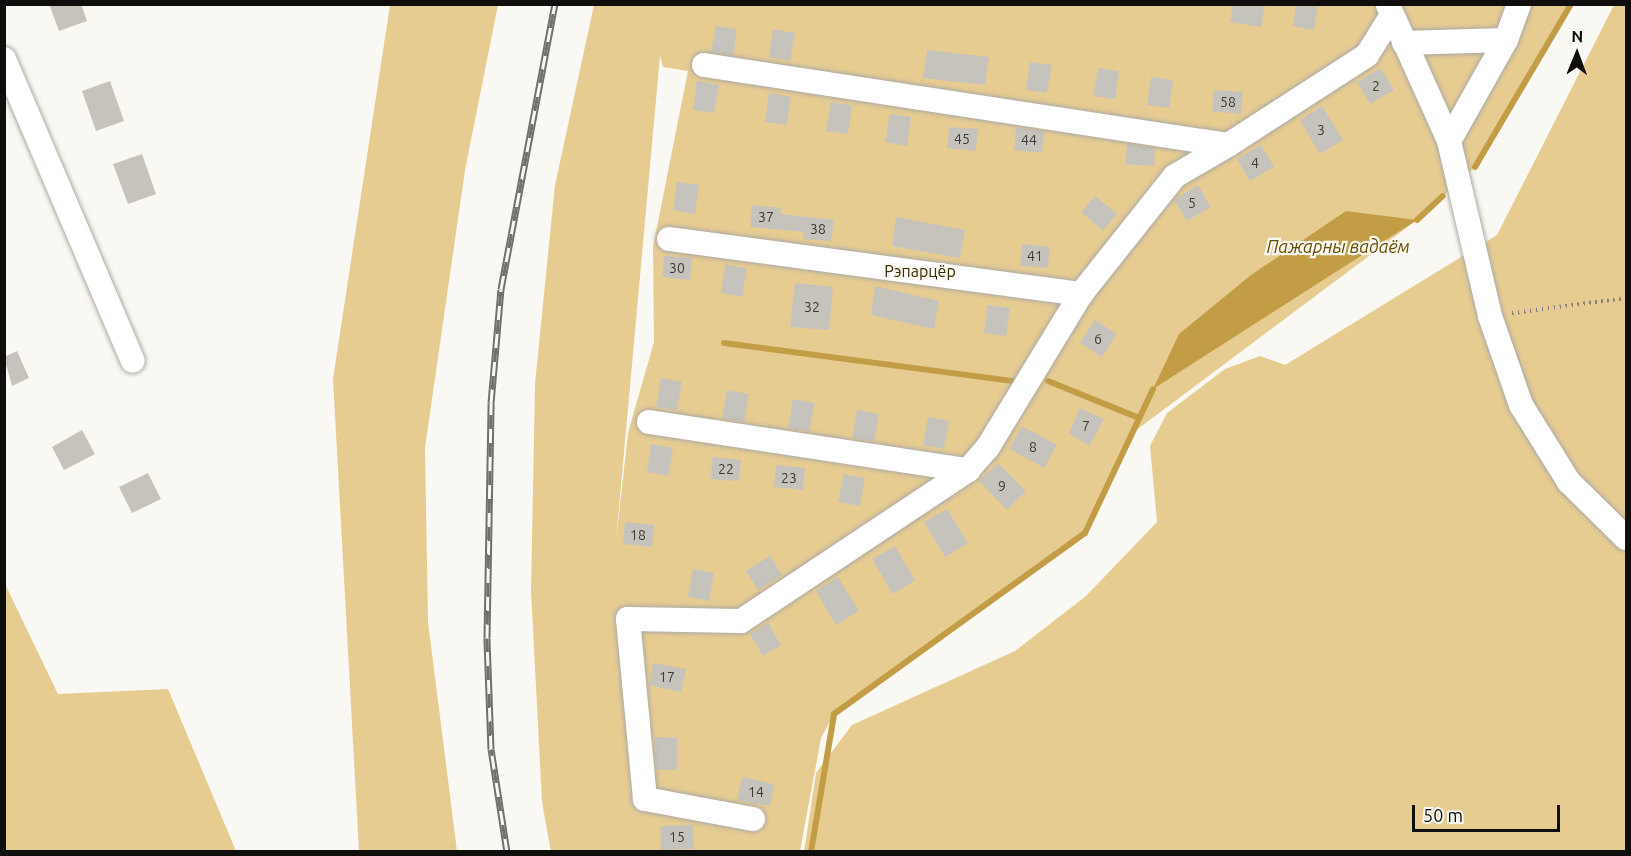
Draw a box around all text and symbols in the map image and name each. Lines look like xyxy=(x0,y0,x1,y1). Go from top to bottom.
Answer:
north arrow xyxy=(1547,24,1607,84)
text: N xyxy=(1571,27,1583,45)
house number: 2 xyxy=(1372,78,1380,94)
house number: 58 xyxy=(1220,94,1236,110)
house number: 3 xyxy=(1317,122,1325,138)
house number: 45 xyxy=(954,131,970,147)
house number: 44 xyxy=(1021,132,1037,148)
house number: 4 xyxy=(1251,155,1259,171)
house number: 5 xyxy=(1188,195,1196,211)
house number: 37 xyxy=(758,209,774,225)
house number: 38 xyxy=(810,221,826,237)
water label: Пажарны вадаём xyxy=(1266,235,1410,257)
house number: 41 xyxy=(1027,248,1043,264)
house number: 30 xyxy=(669,260,685,276)
park label: Рэпарцёр xyxy=(884,261,956,281)
house number: 32 xyxy=(804,299,820,315)
house number: 6 xyxy=(1094,331,1102,347)
house number: 7 xyxy=(1082,418,1090,434)
house number: 8 xyxy=(1029,439,1037,455)
house number: 22 xyxy=(718,461,734,477)
house number: 23 xyxy=(781,470,797,486)
house number: 9 xyxy=(998,478,1006,494)
house number: 18 xyxy=(630,527,646,543)
house number: 17 xyxy=(659,669,675,685)
house number: 14 xyxy=(748,784,764,800)
scale bar xyxy=(1415,793,1564,831)
text: 50 m xyxy=(1423,805,1463,825)
house number: 15 xyxy=(669,829,685,845)

